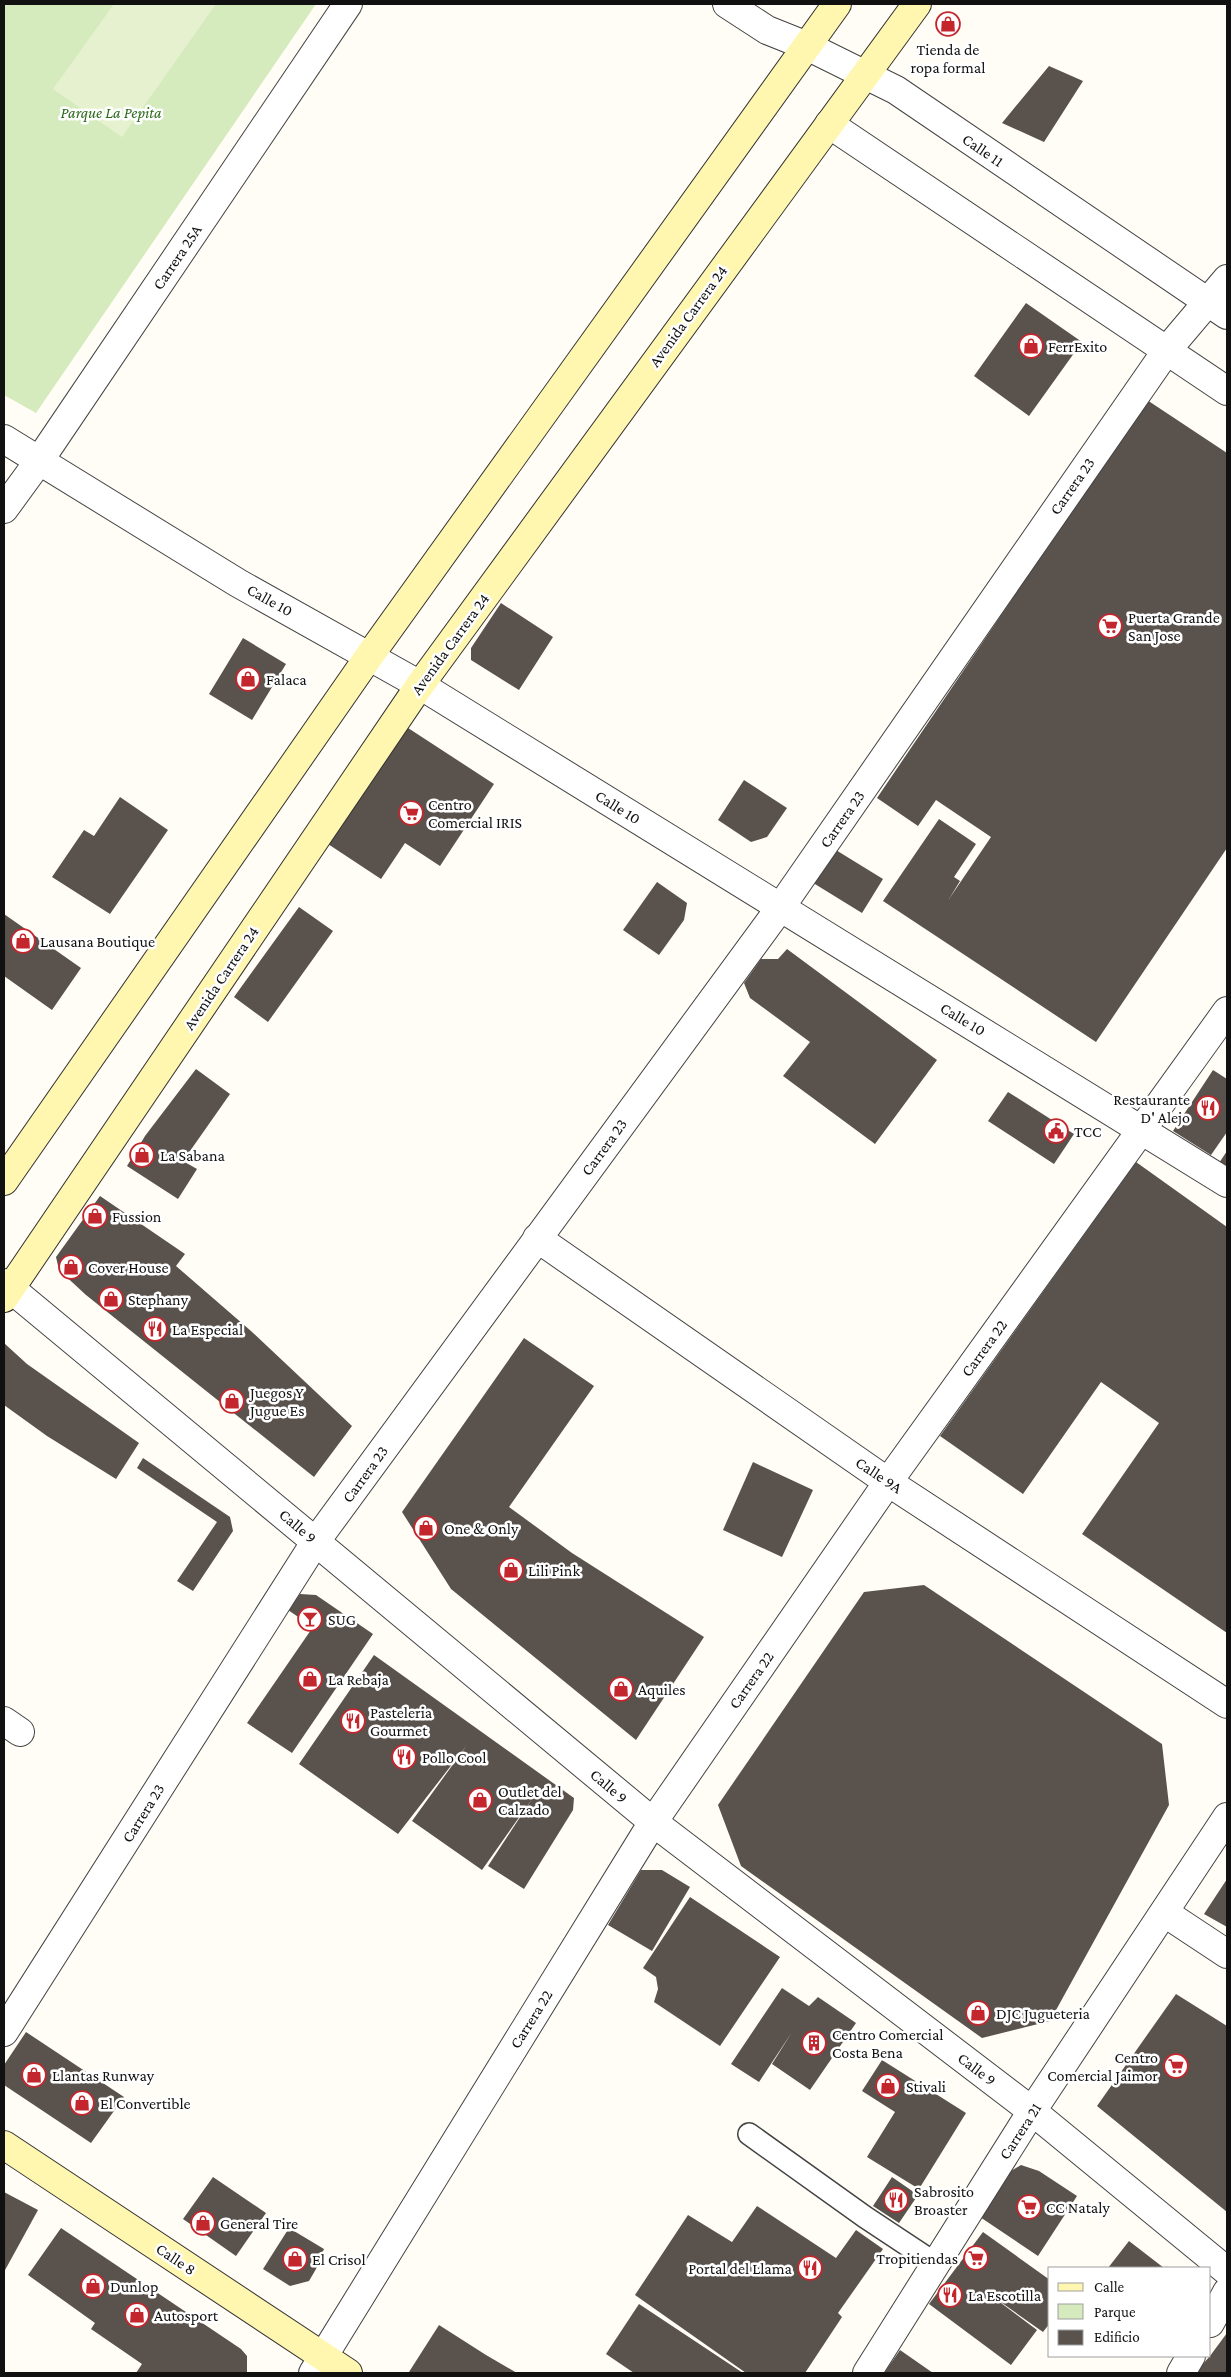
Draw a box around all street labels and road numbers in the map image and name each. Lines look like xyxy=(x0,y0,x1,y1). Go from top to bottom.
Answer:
street label: Calle 11 xyxy=(959,130,1007,170)
street label: Carrera 25A xyxy=(149,221,205,293)
street label: Avenida Carrera 24 xyxy=(646,262,730,370)
street label: Carrera 23 xyxy=(1046,454,1098,518)
street label: Calle 10 xyxy=(244,581,296,619)
street label: Avenida Carrera 24 xyxy=(408,590,492,698)
street label: Calle 10 xyxy=(592,787,644,827)
street label: Carrera 23 xyxy=(816,787,868,851)
street label: Avenida Carrera 24 xyxy=(180,923,262,1033)
street label: Calle 10 xyxy=(937,999,989,1039)
street label: Carrera 23 xyxy=(578,1115,630,1179)
street label: Carrera 22 xyxy=(958,1316,1010,1380)
street label: Carrera 23 xyxy=(339,1442,391,1506)
street label: Calle 9A xyxy=(853,1453,906,1497)
street label: Calle 9 xyxy=(276,1506,320,1546)
street label: Carrera 22 xyxy=(725,1648,777,1712)
street label: Calle 9 xyxy=(587,1766,631,1806)
street label: Carrera 23 xyxy=(118,1781,168,1845)
street label: Carrera 22 xyxy=(506,1986,556,2051)
street label: Calle 9 xyxy=(955,2049,999,2089)
street label: Carrera 21 xyxy=(996,2100,1044,2162)
street label: Calle 8 xyxy=(153,2240,199,2278)

